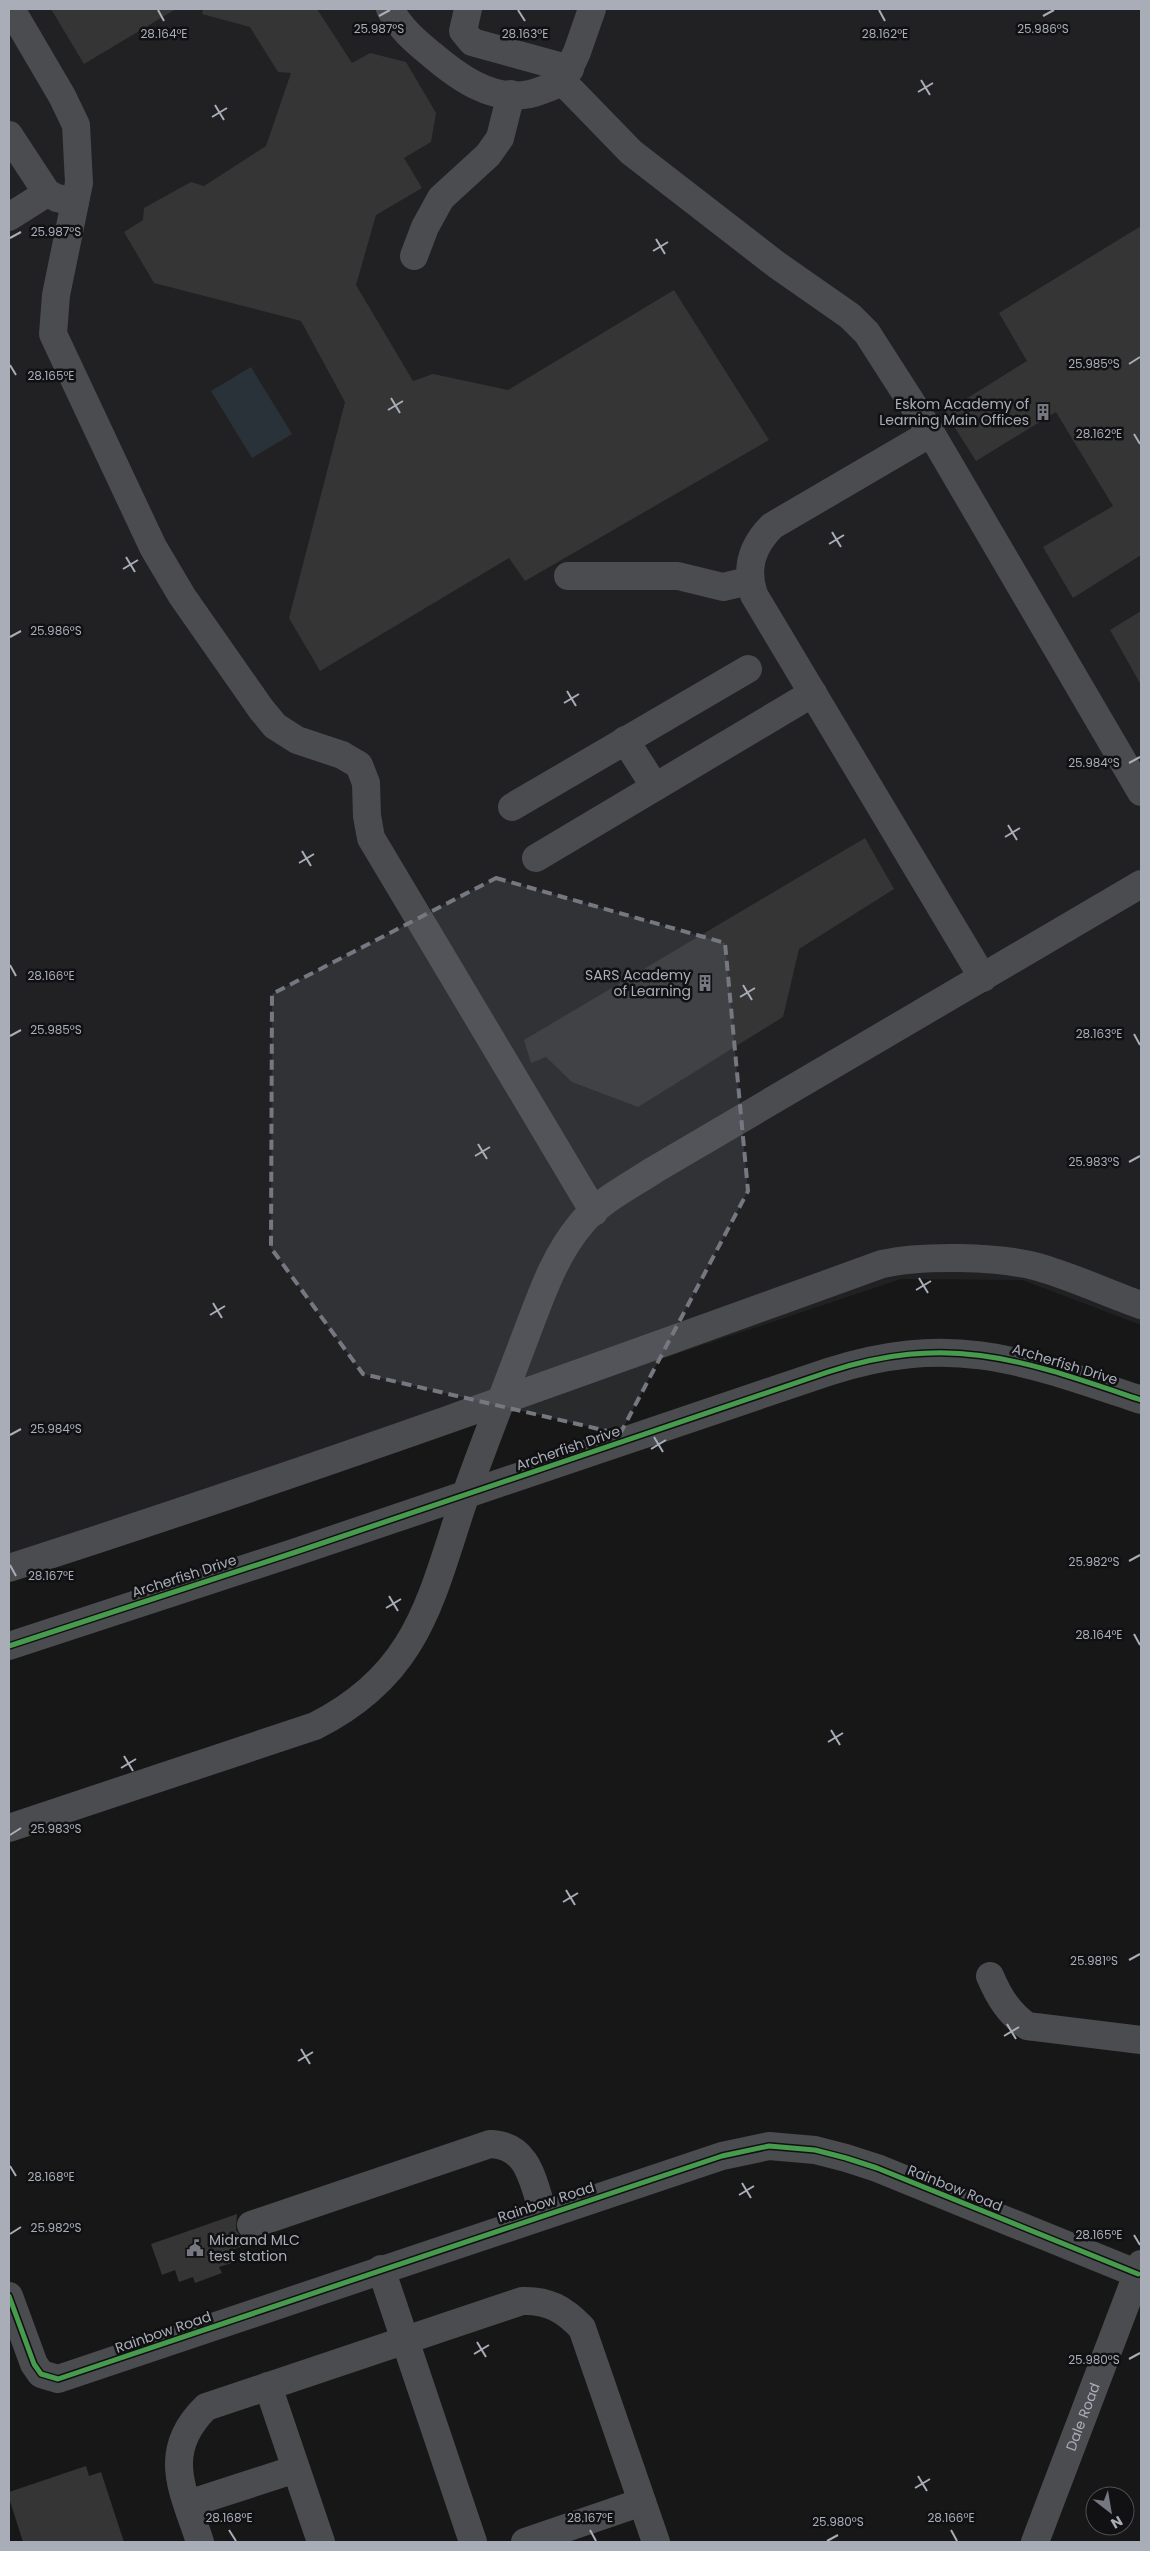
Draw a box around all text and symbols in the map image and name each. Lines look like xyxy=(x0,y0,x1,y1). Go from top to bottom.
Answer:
text: 25.987°S xyxy=(354,20,404,37)
text: 25.986°S xyxy=(1017,20,1069,37)
text: 28.164°E xyxy=(140,25,188,42)
text: 28.163°E xyxy=(502,25,548,42)
text: 28.162°E xyxy=(862,25,908,42)
text: 25.987°S xyxy=(31,223,81,240)
text: 25.985°S xyxy=(1068,355,1120,372)
text: 28.165°E xyxy=(27,367,75,384)
place label: Eskom Academy of Learning Main Offices xyxy=(879,394,1029,430)
building icon: Eskom Academy of Learning Main Offices xyxy=(1033,402,1053,422)
text: 28.162°E xyxy=(1076,425,1122,442)
text: 25.986°S xyxy=(30,622,82,639)
text: 25.984°S xyxy=(1068,754,1120,771)
place label: SARS Academy of Learning xyxy=(585,965,691,1001)
text: 28.166°E xyxy=(27,967,75,984)
building icon: SARS Academy of Learning xyxy=(695,973,715,993)
text: 25.985°S xyxy=(30,1021,82,1038)
text: 28.163°E xyxy=(1076,1025,1122,1042)
text: 25.983°S xyxy=(1068,1153,1120,1170)
street label: Archerfish Drive xyxy=(1010,1338,1120,1390)
text: 25.984°S xyxy=(30,1420,82,1437)
street label: Archerfish Drive xyxy=(513,1421,623,1475)
street label: Archerfish Drive xyxy=(129,1550,239,1602)
text: 25.982°S xyxy=(1069,1553,1119,1570)
text: 28.167°E xyxy=(28,1567,74,1584)
text: 28.164°E xyxy=(1075,1626,1123,1643)
text: 25.983°S xyxy=(30,1820,82,1837)
text: 25.981°S xyxy=(1070,1952,1118,1969)
street label: Rainbow Road xyxy=(905,2160,1005,2216)
text: 28.168°E xyxy=(27,2168,75,2185)
street label: Rainbow Road xyxy=(495,2177,597,2227)
text: 25.982°S xyxy=(31,2219,81,2236)
text: 28.165°E xyxy=(1075,2226,1123,2243)
place label: Midrand MLC test station xyxy=(209,2230,300,2266)
public building icon: Midrand MLC test station xyxy=(185,2238,205,2258)
street label: Rainbow Road xyxy=(112,2306,214,2358)
text: 25.980°S xyxy=(1068,2351,1120,2368)
street label: Dale Road xyxy=(1061,2380,1105,2454)
north arrow xyxy=(1085,2486,1135,2536)
text: 28.168°E xyxy=(205,2509,253,2526)
text: 28.167°E xyxy=(567,2509,613,2526)
text: 28.166°E xyxy=(927,2509,975,2526)
text: N xyxy=(1107,2511,1126,2533)
text: 25.980°S xyxy=(812,2513,864,2530)

